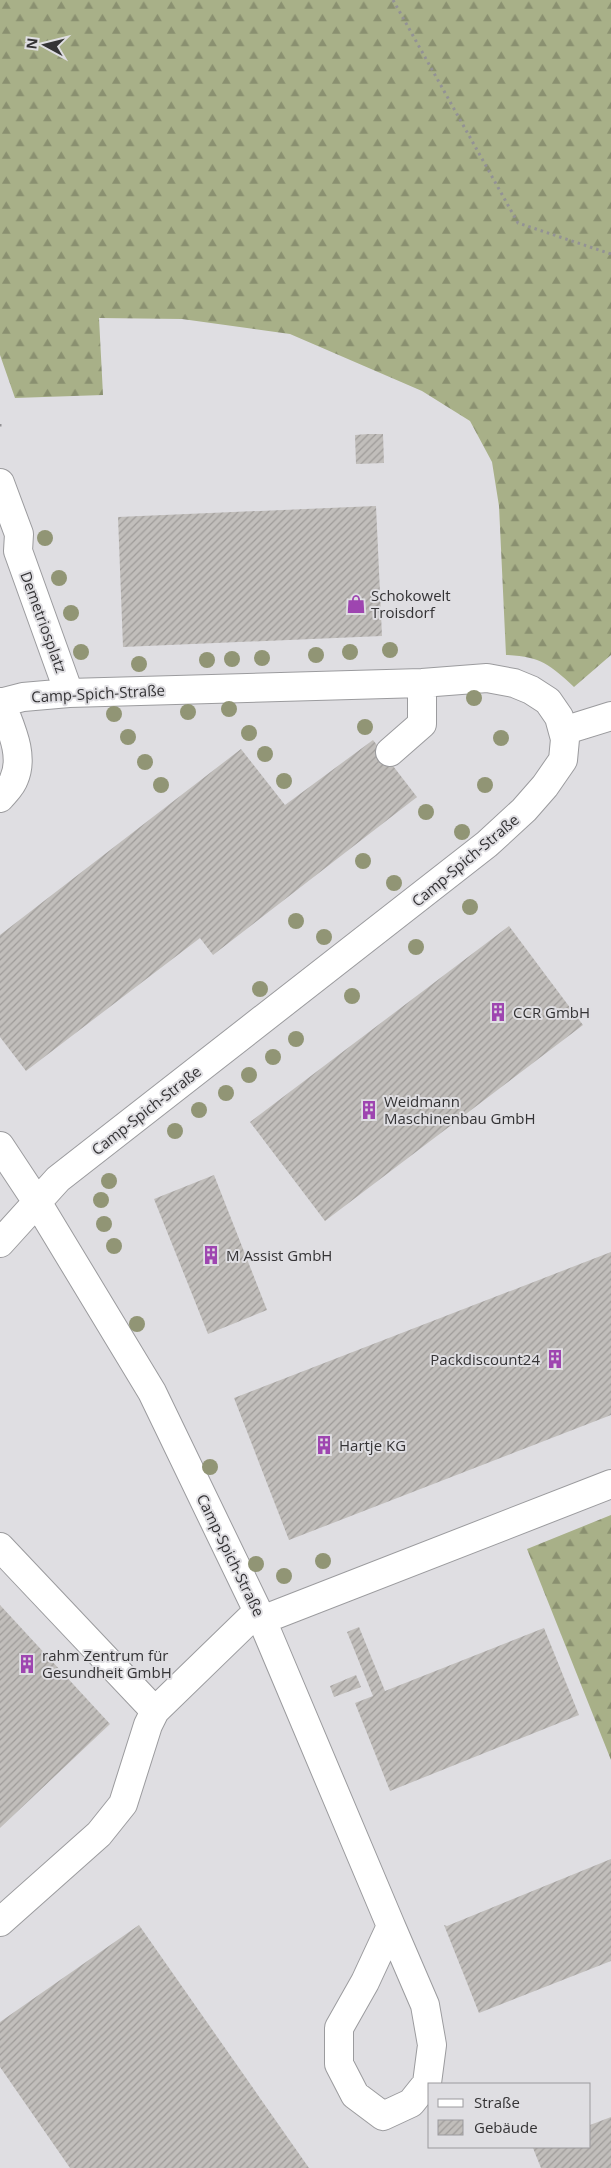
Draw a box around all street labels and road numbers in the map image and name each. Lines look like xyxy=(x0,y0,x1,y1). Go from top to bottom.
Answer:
street label: Demetriosplatz xyxy=(16,568,72,676)
street label: Camp-Spich-Straße xyxy=(31,680,165,706)
street label: Camp-Spich-Straße xyxy=(407,809,523,911)
street label: Camp-Spich-Straße xyxy=(87,1061,205,1159)
street label: Camp-Spich-Straße xyxy=(193,1490,269,1620)

